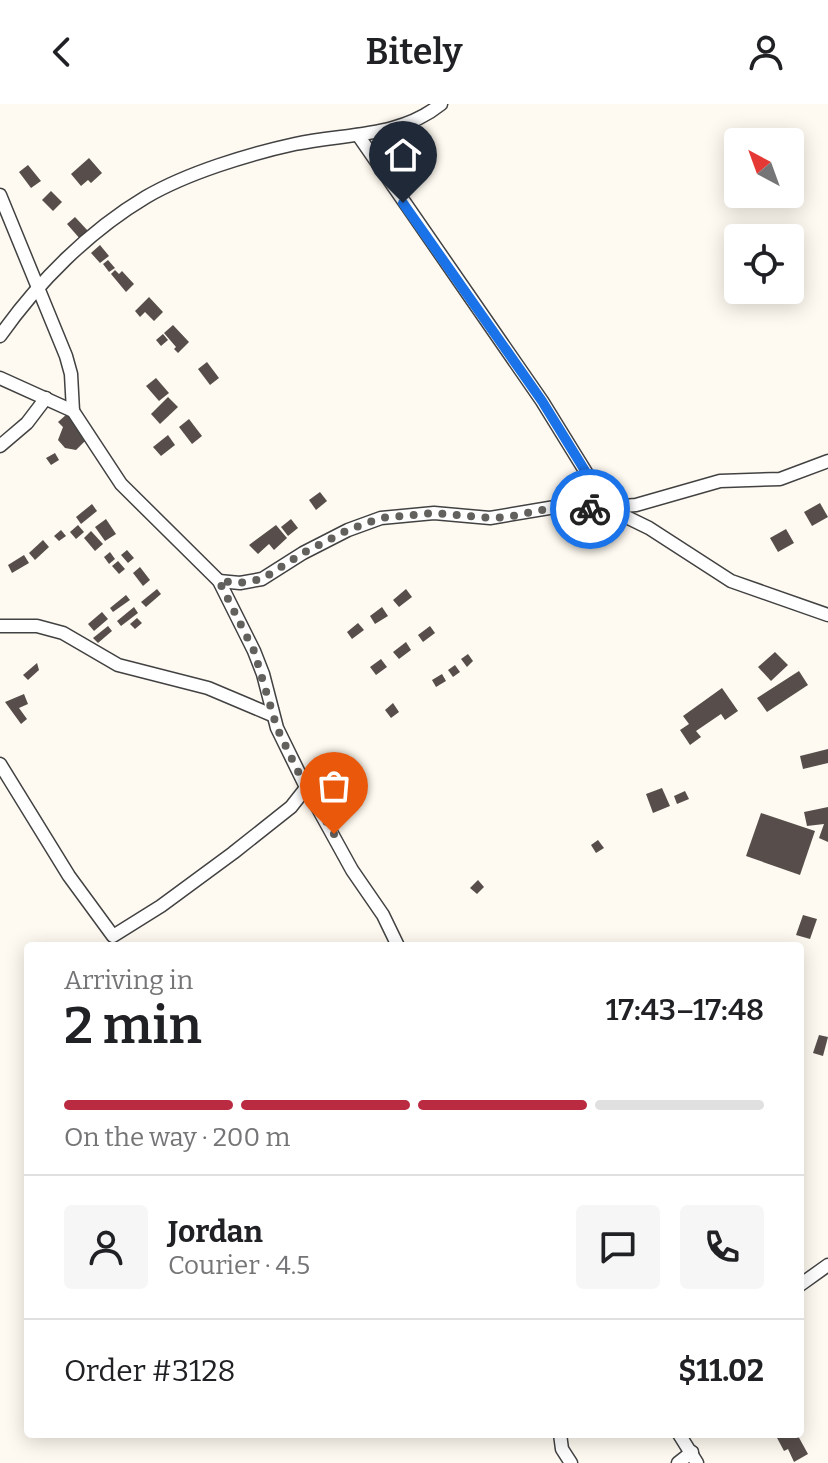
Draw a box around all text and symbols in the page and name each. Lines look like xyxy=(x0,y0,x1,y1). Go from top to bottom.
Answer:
icon: back xyxy=(40,30,84,74)
text: Bitely xyxy=(366,30,462,74)
icon: person xyxy=(744,30,788,74)
pin xyxy=(369,121,437,203)
north arrow xyxy=(724,128,804,208)
map controls xyxy=(724,128,804,304)
icon: home xyxy=(381,133,425,177)
button: locate xyxy=(724,224,804,304)
courier xyxy=(550,469,630,549)
icon: bike xyxy=(568,487,612,531)
pin xyxy=(300,752,368,834)
icon: bag xyxy=(312,764,356,808)
text: Arriving in xyxy=(64,965,193,996)
text: 17:43–17:48 xyxy=(606,992,764,1028)
text: 2 min xyxy=(64,994,202,1057)
text: On the way · 200 m xyxy=(64,1122,290,1153)
button: person xyxy=(64,1205,148,1289)
button: chat xyxy=(576,1205,660,1289)
button: phone xyxy=(680,1205,764,1289)
text: Jordan xyxy=(168,1214,263,1250)
text: Courier · 4.5 xyxy=(168,1250,310,1281)
text: Order #3128 xyxy=(64,1353,236,1389)
text: $11.02 xyxy=(678,1353,764,1389)

